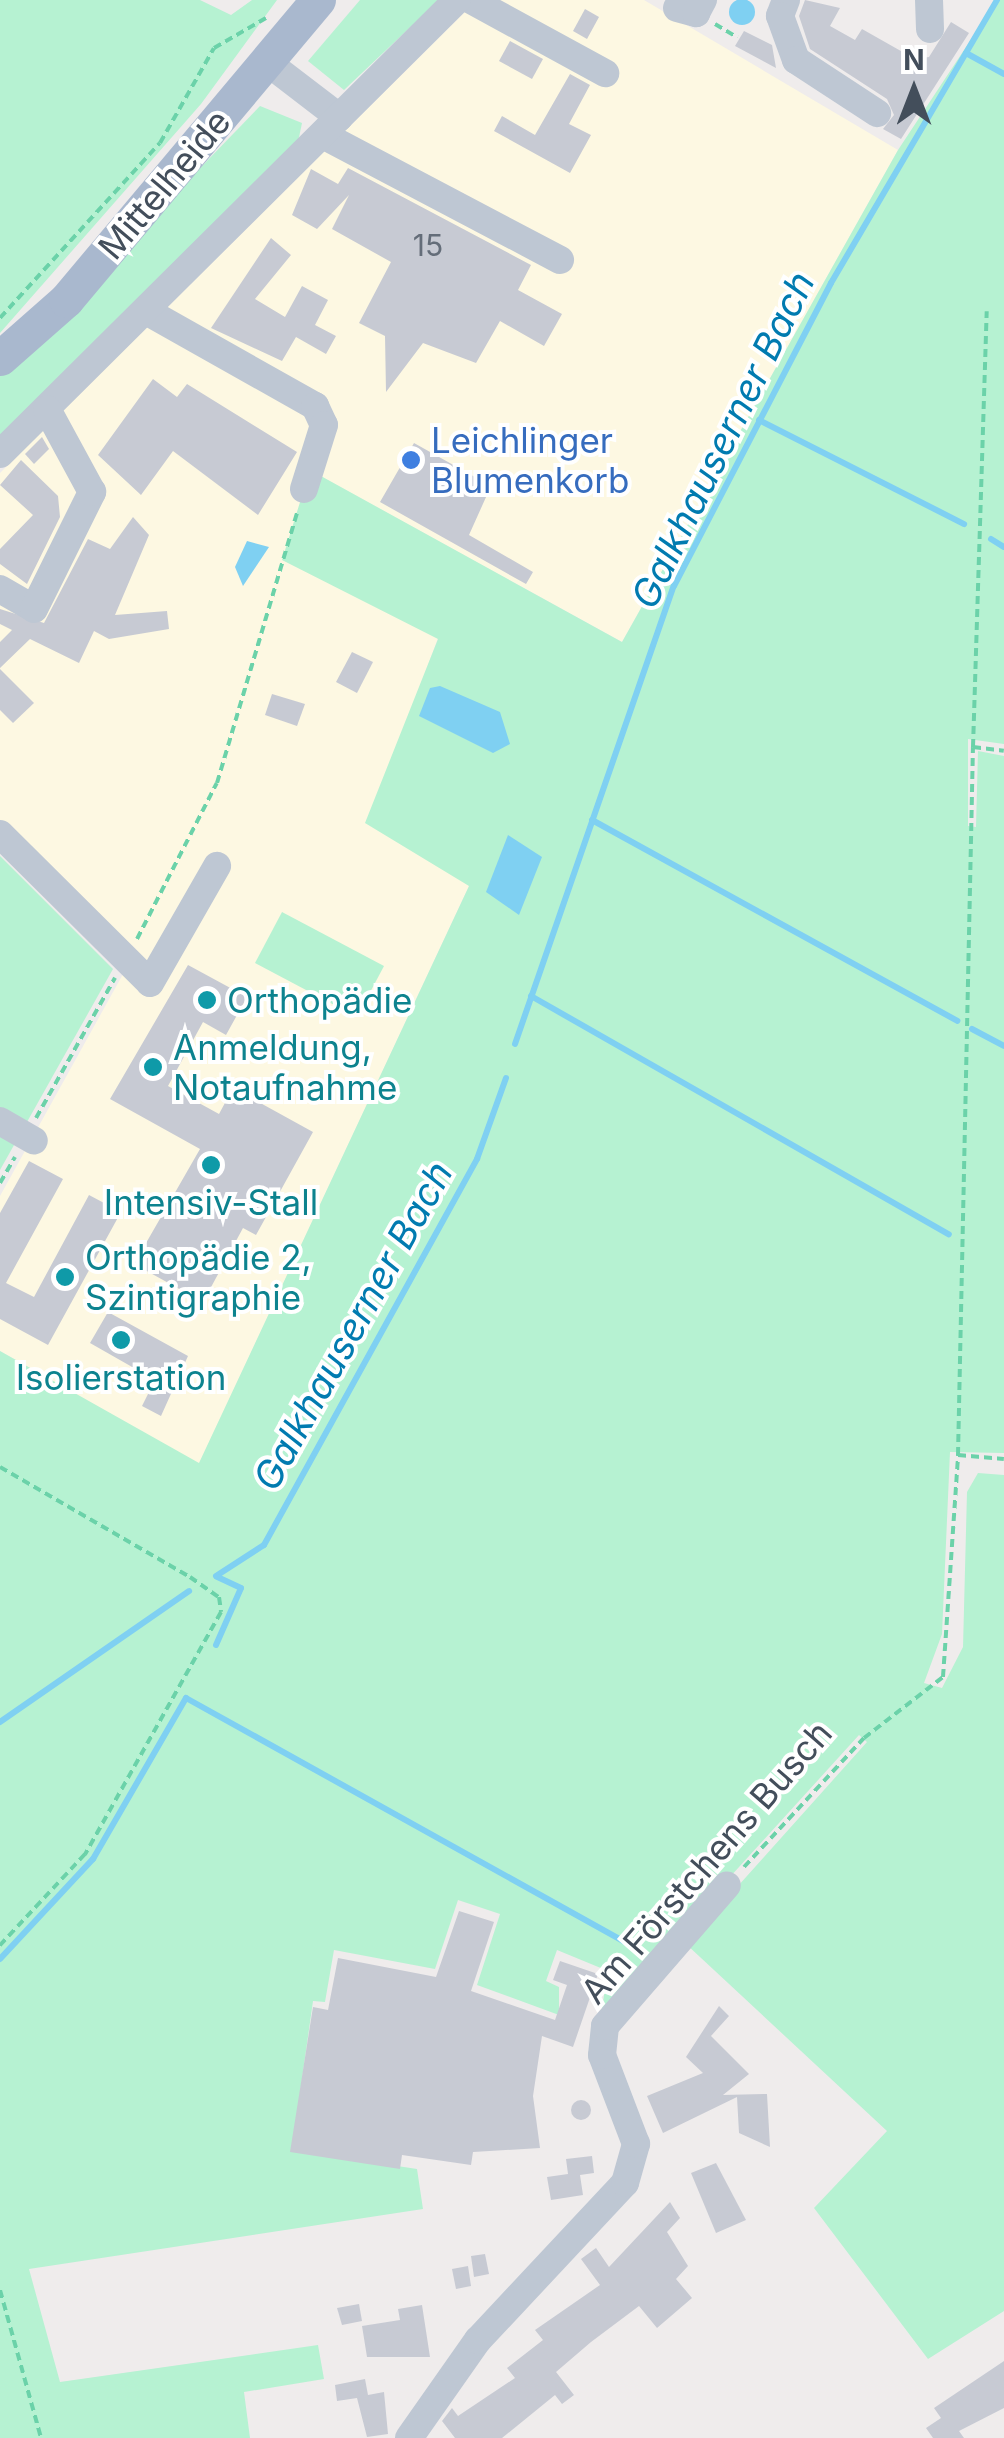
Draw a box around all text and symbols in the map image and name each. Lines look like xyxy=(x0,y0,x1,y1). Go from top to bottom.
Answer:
north arrow xyxy=(864,40,964,140)
text: N xyxy=(903,43,925,77)
street label: Mittelheide xyxy=(89,101,239,267)
house number: 15 xyxy=(413,227,443,263)
water label: Galkhauserner Bach xyxy=(622,264,824,616)
place label: Leichlinger Blumenkorb xyxy=(431,419,629,501)
marker: Leichlinger Blumenkorb xyxy=(400,449,422,471)
place label: Orthopädie xyxy=(227,979,412,1021)
marker: Orthopädie xyxy=(196,989,218,1011)
place label: Anmeldung, Notaufnahme xyxy=(173,1026,397,1108)
marker: Anmeldung, Notaufnahme xyxy=(142,1056,164,1078)
marker: Intensiv-Stall xyxy=(200,1154,222,1176)
water label: Galkhauserner Bach xyxy=(244,1154,462,1498)
place label: Intensiv-Stall xyxy=(104,1181,318,1223)
place label: Orthopädie 2, Szintigraphie xyxy=(85,1236,312,1318)
marker: Orthopädie 2, Szintigraphie xyxy=(54,1266,76,1288)
marker: Isolierstation xyxy=(110,1329,132,1351)
place label: Isolierstation xyxy=(16,1356,226,1398)
street label: Am Förstchens Busch xyxy=(572,1712,840,2012)

